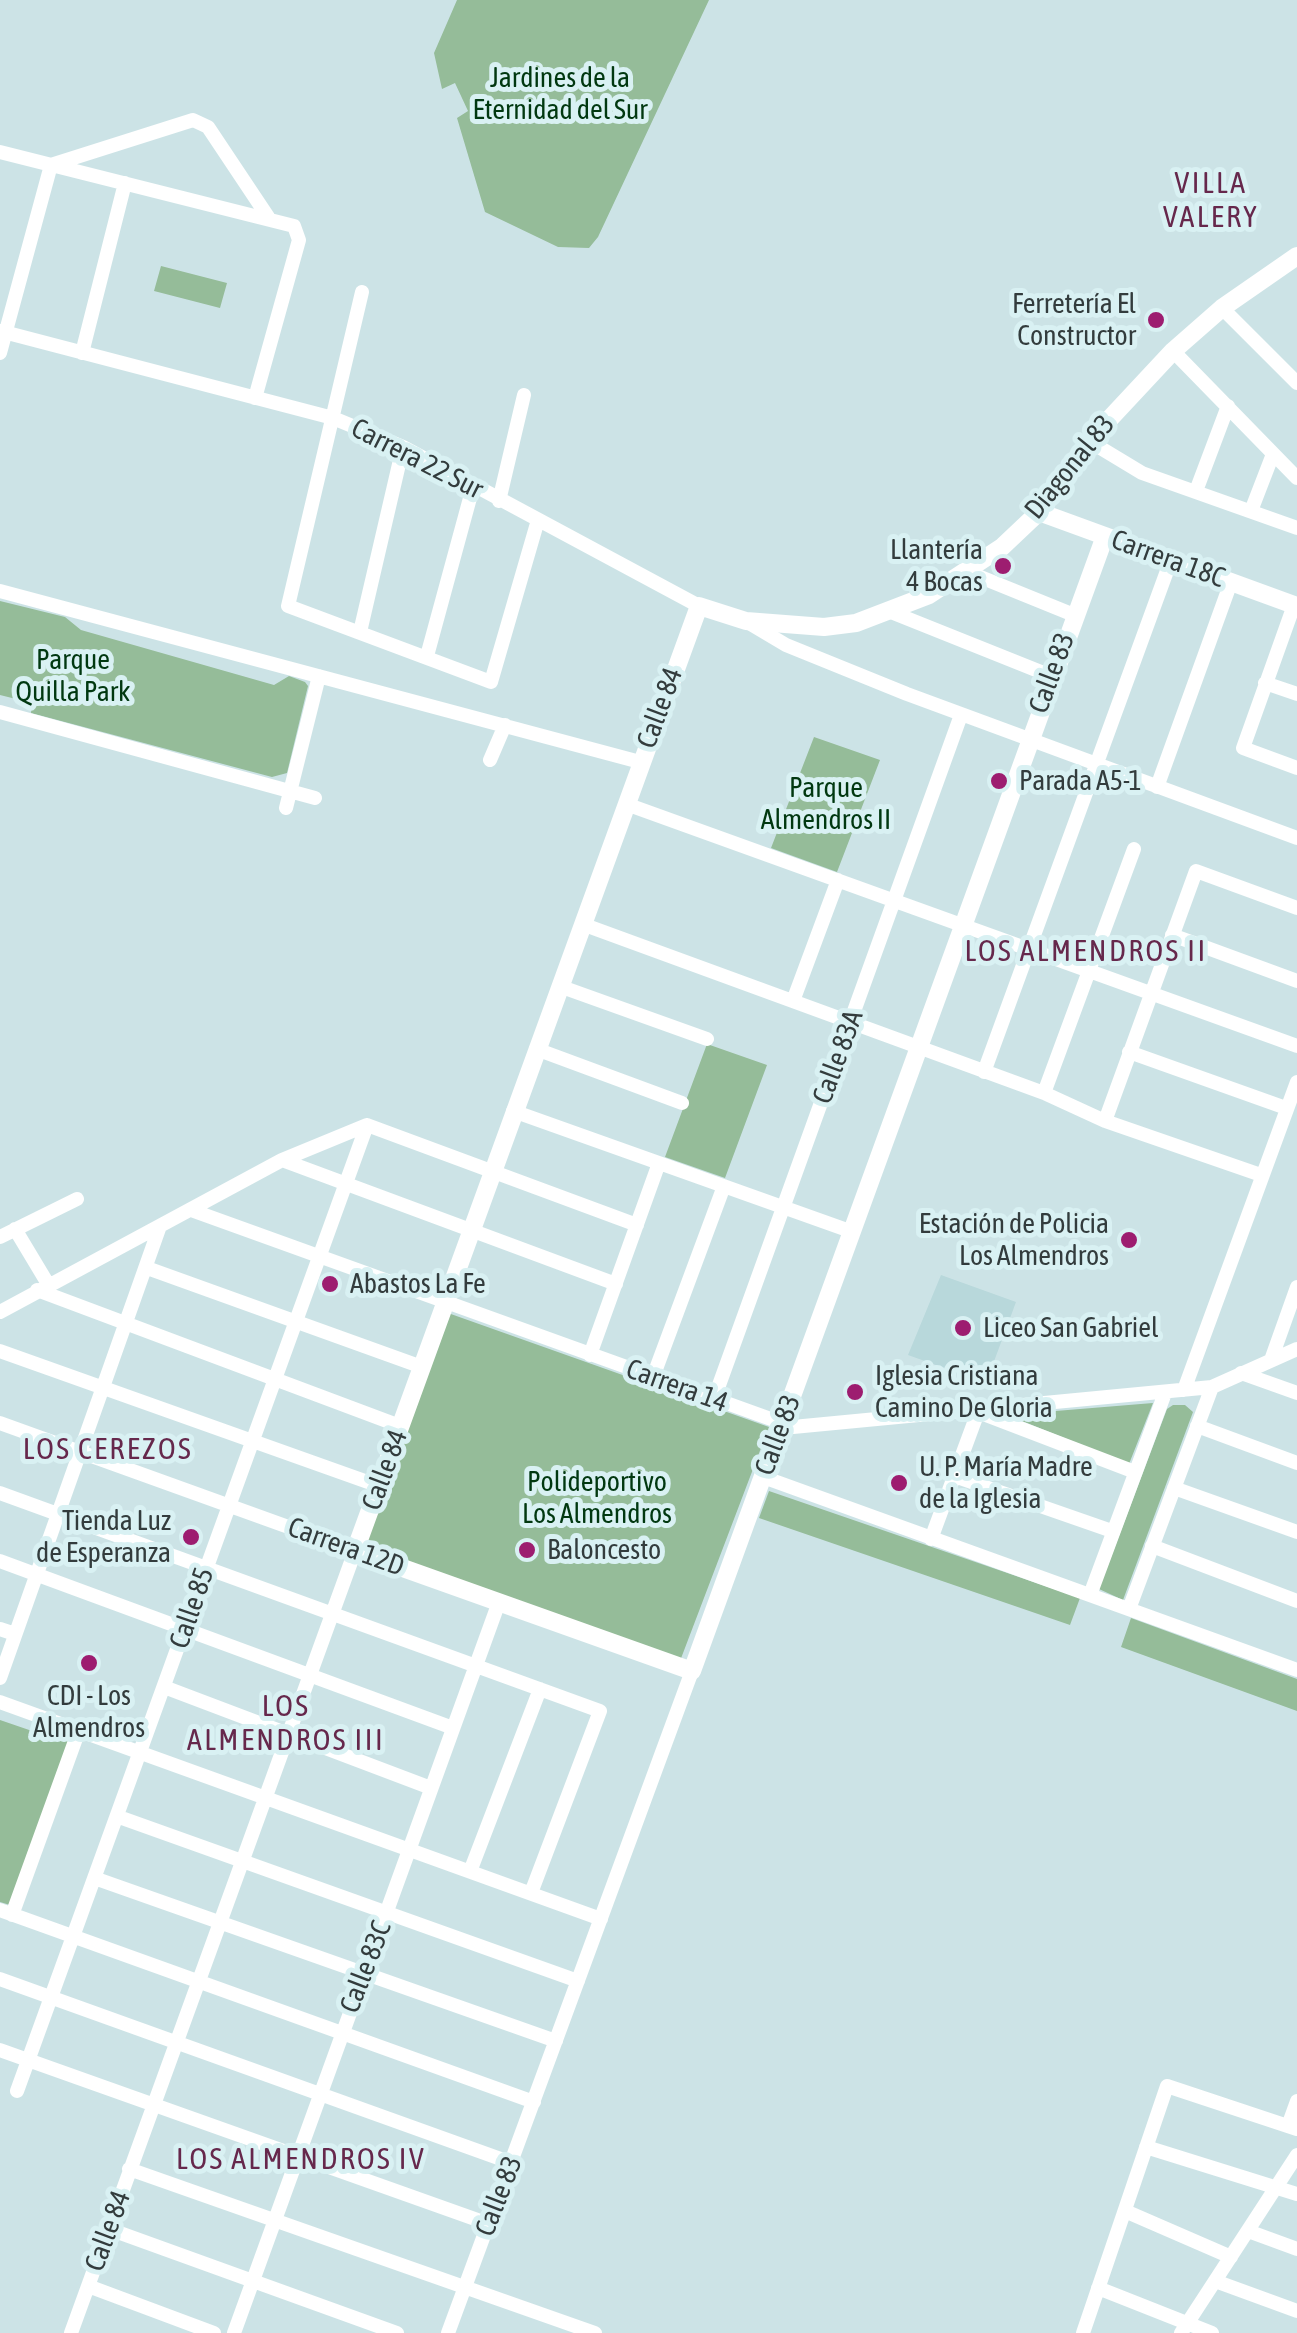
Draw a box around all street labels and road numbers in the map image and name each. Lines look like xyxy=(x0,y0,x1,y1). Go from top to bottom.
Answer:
street label: Diagonal 83 xyxy=(1018,408,1122,526)
street label: Carrera 22 Sur xyxy=(346,412,488,506)
street label: Carrera 18C xyxy=(1107,523,1229,595)
street label: Calle 83 xyxy=(1022,628,1082,718)
street label: Calle 84 xyxy=(630,663,690,753)
street label: Calle 83A xyxy=(806,1006,870,1108)
street label: Carrera 14 xyxy=(622,1352,732,1420)
street label: Calle 83 xyxy=(748,1390,808,1480)
street label: Calle 84 xyxy=(355,1425,415,1515)
street label: Carrera 12D xyxy=(283,1510,409,1584)
street label: Calle 85 xyxy=(163,1563,221,1653)
street label: Calle 83C xyxy=(333,1916,399,2018)
street label: Calle 83 xyxy=(468,2151,530,2241)
street label: Calle 84 xyxy=(78,2186,138,2276)

